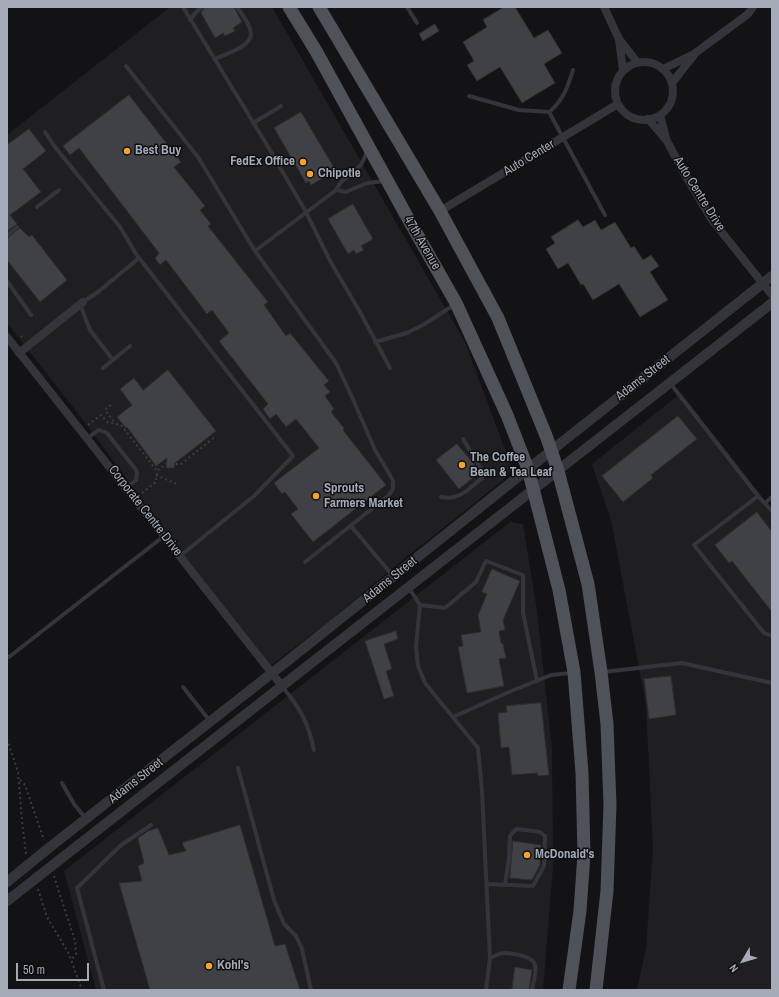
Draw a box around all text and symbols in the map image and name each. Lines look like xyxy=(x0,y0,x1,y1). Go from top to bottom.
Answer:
street label: Auto Center xyxy=(501,137,557,179)
place label: Best Buy xyxy=(135,143,181,159)
marker: Best Buy xyxy=(122,146,132,156)
place label: FedEx Office xyxy=(230,154,295,170)
street label: Auto Centre Drive xyxy=(670,154,728,234)
marker: FedEx Office xyxy=(298,157,308,167)
place label: Chipotle xyxy=(318,166,361,182)
marker: Chipotle xyxy=(305,169,315,179)
street label: 47th Avenue xyxy=(400,213,444,273)
street label: Adams Street xyxy=(613,352,673,404)
place label: The Coffee Bean & Tea Leaf xyxy=(470,450,552,481)
marker: The Coffee Bean & Tea Leaf xyxy=(457,460,467,470)
street label: Corporate Centre Drive xyxy=(105,463,185,559)
place label: Sprouts Farmers Market xyxy=(324,481,403,512)
marker: Sprouts Farmers Market xyxy=(311,491,321,501)
street label: Adams Street xyxy=(360,554,420,606)
street label: Adams Street xyxy=(106,755,166,807)
place label: McDonald's xyxy=(535,847,594,863)
marker: McDonald's xyxy=(522,850,532,860)
north arrow xyxy=(723,941,763,981)
scale bar xyxy=(18,955,91,981)
place label: Kohl's xyxy=(217,958,249,974)
marker: Kohl's xyxy=(204,961,214,971)
text: 50 m xyxy=(23,962,45,978)
text: N xyxy=(726,962,741,975)

